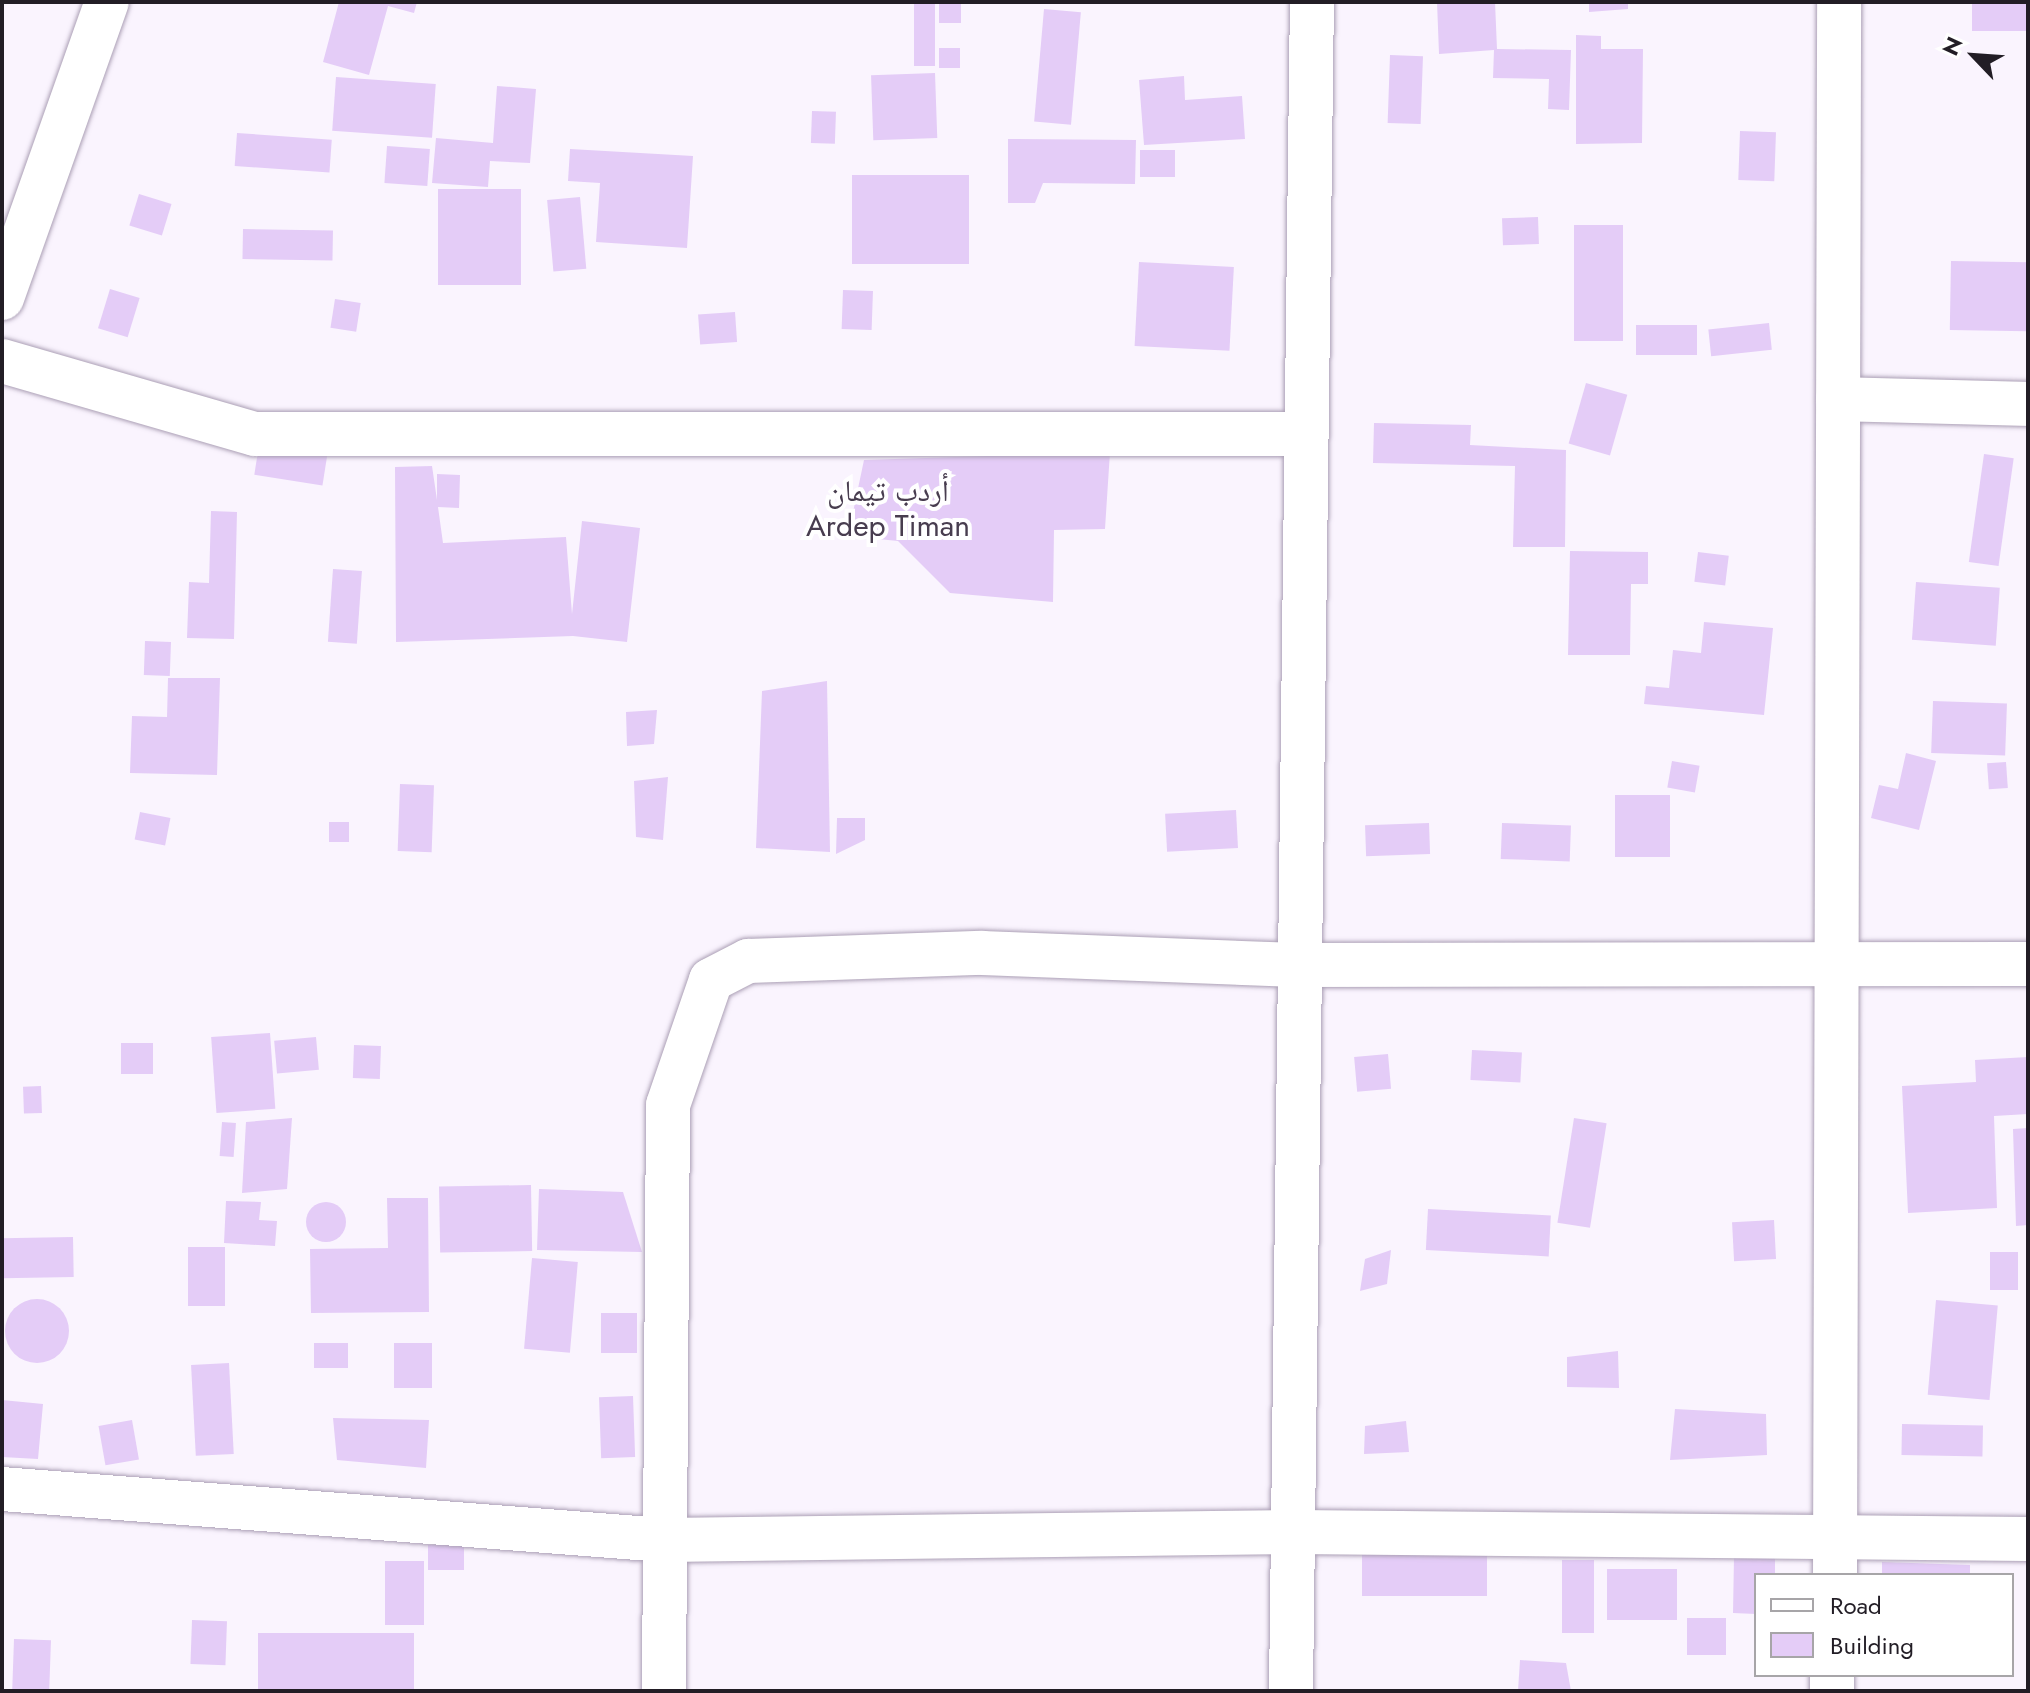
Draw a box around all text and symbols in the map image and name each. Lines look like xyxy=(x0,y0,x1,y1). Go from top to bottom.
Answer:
north arrow xyxy=(1934,16,2014,96)
text: N xyxy=(1934,31,1970,61)
district label: أردب تيمان Ardep Timan xyxy=(795,473,981,544)
legend xyxy=(1754,1573,2014,1677)
text: Road xyxy=(1830,1588,1882,1623)
text: Building xyxy=(1830,1628,1914,1663)

